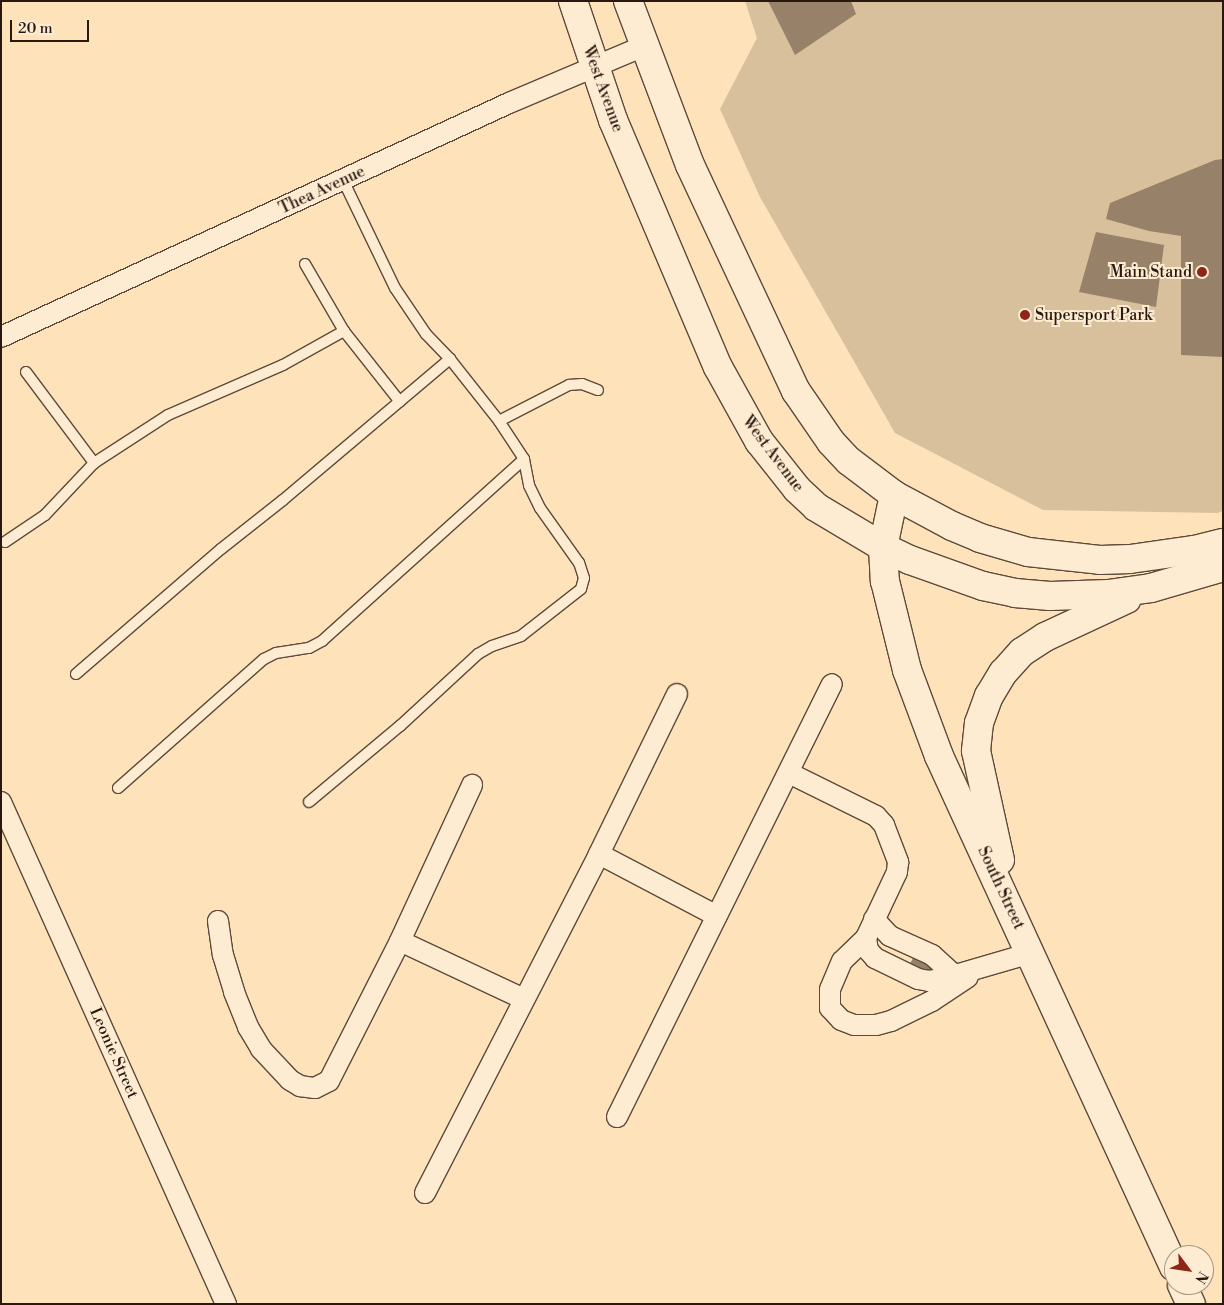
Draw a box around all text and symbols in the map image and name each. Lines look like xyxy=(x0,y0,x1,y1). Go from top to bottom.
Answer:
scale bar xyxy=(12,10,91,42)
text: 20 m xyxy=(18,19,53,38)
street label: West Avenue xyxy=(579,43,627,135)
street label: Thea Avenue xyxy=(276,162,368,218)
place label: Main Stand xyxy=(1110,262,1192,282)
marker: Main Stand xyxy=(1196,266,1208,278)
place label: Supersport Park xyxy=(1035,305,1152,325)
marker: Supersport Park xyxy=(1019,309,1031,321)
street label: West Avenue xyxy=(738,412,808,496)
street label: South Street xyxy=(973,843,1029,933)
street label: Leonie Street xyxy=(85,1005,143,1101)
north arrow xyxy=(1164,1245,1214,1295)
text: N xyxy=(1190,1268,1212,1287)

